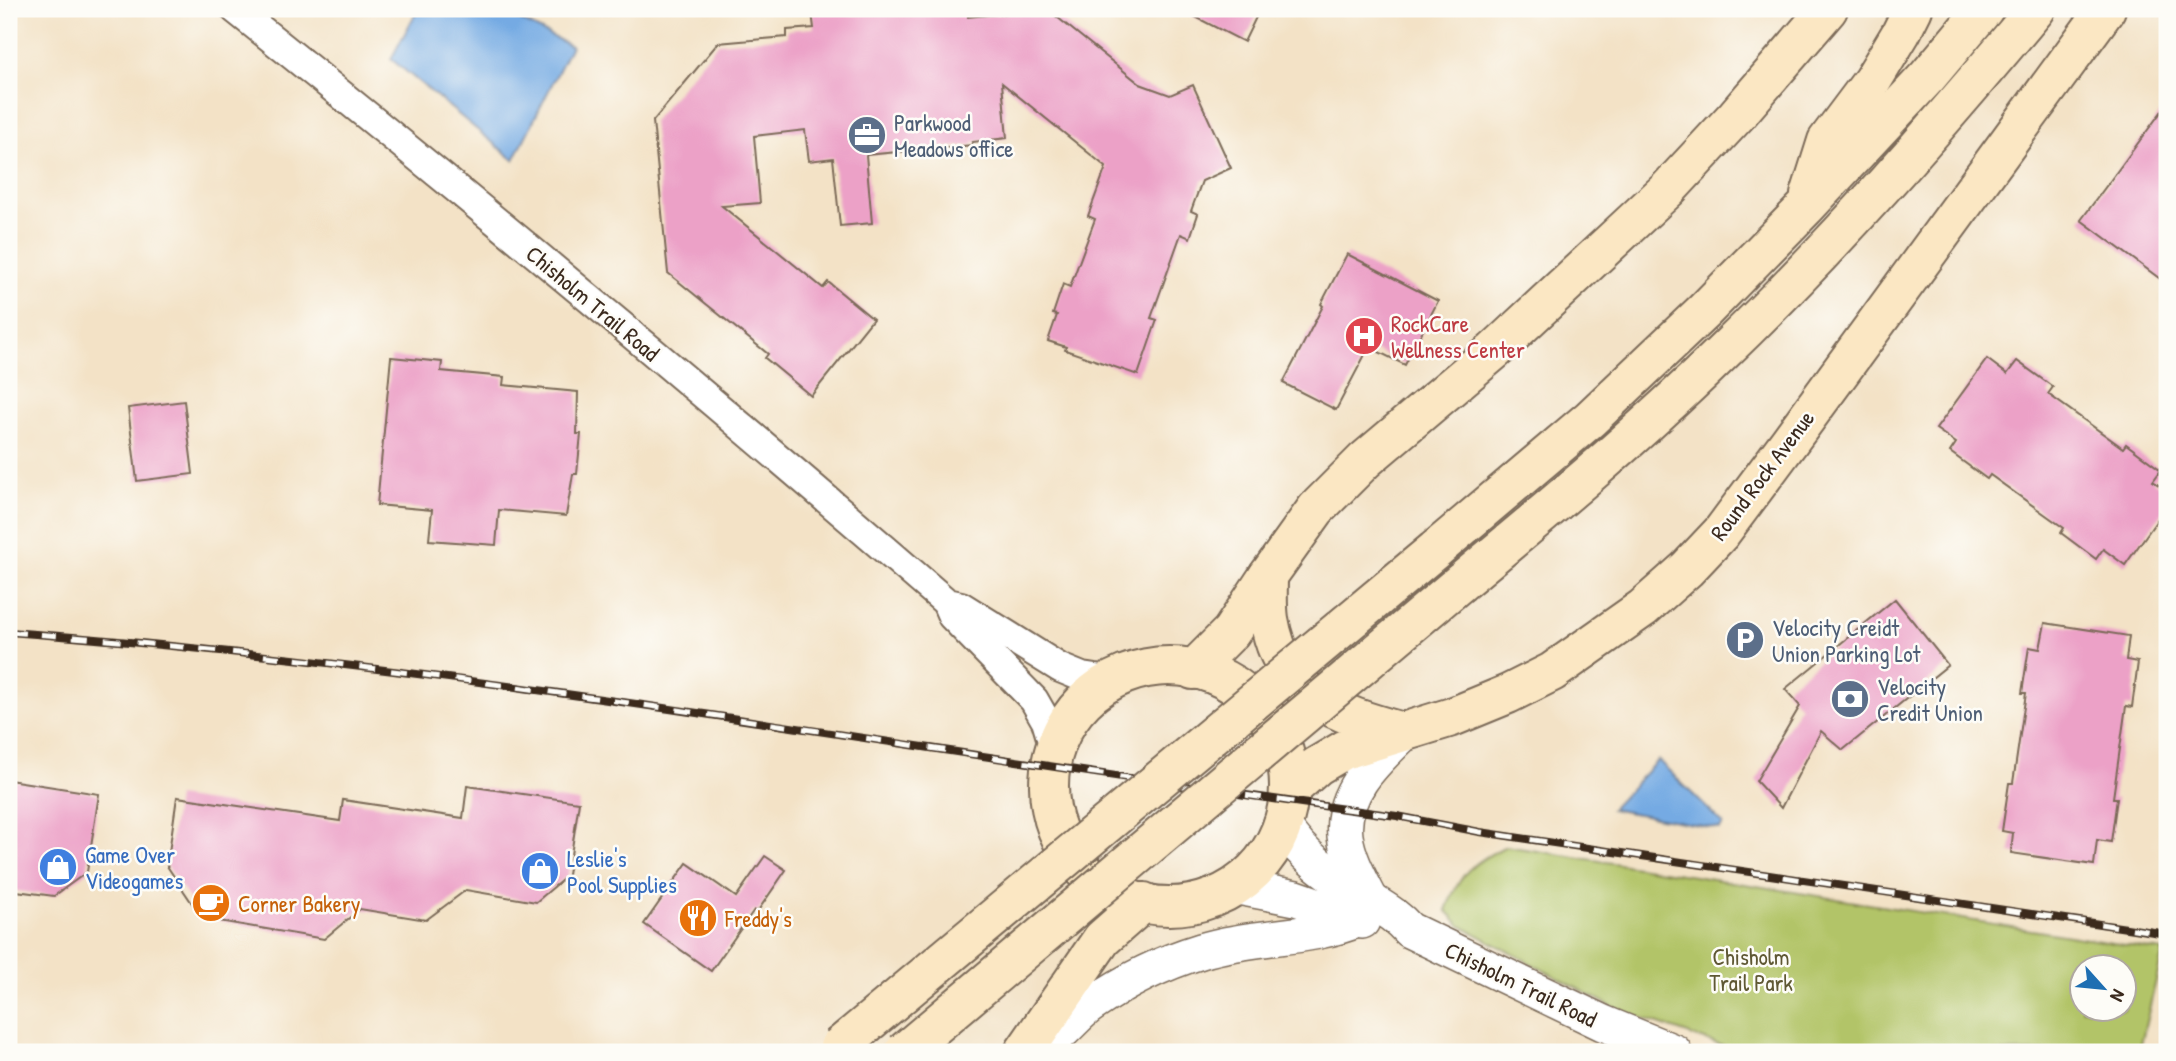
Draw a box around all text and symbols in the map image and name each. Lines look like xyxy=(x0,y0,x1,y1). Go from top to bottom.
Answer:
place label: Parkwood Meadows office xyxy=(894,107,1013,164)
office icon: Parkwood Meadows office xyxy=(846,114,888,156)
street label: Chisholm Trail Road xyxy=(520,238,666,368)
place label: RockCare Wellness Center xyxy=(1391,308,1525,365)
hospital icon: RockCare Wellness Center xyxy=(1343,315,1385,357)
street label: Round Rock Avenue xyxy=(1703,404,1821,546)
place label: Velocity Creidt Union Parking Lot xyxy=(1772,612,1922,669)
parking icon: Velocity Creidt Union Parking Lot xyxy=(1724,619,1766,661)
place label: Velocity Credit Union xyxy=(1877,671,1983,728)
bank icon: Velocity Credit Union xyxy=(1829,678,1871,720)
place label: Game Over Videogames xyxy=(85,839,184,896)
place label: Leslie's Pool Supplies xyxy=(567,843,677,900)
shop icon: Game Over Videogames xyxy=(37,846,79,888)
shop icon: Leslie's Pool Supplies xyxy=(519,850,561,892)
cafe icon: Corner Bakery xyxy=(190,882,232,924)
place label: Corner Bakery xyxy=(238,888,361,919)
restaurant icon: Freddy's xyxy=(677,897,719,939)
place label: Freddy's xyxy=(724,903,792,934)
street label: Chisholm Trail Road xyxy=(1440,934,1602,1034)
park label: Chisholm Trail Park xyxy=(1709,941,1793,998)
north arrow xyxy=(2068,953,2138,1023)
text: N xyxy=(2104,985,2132,1006)

